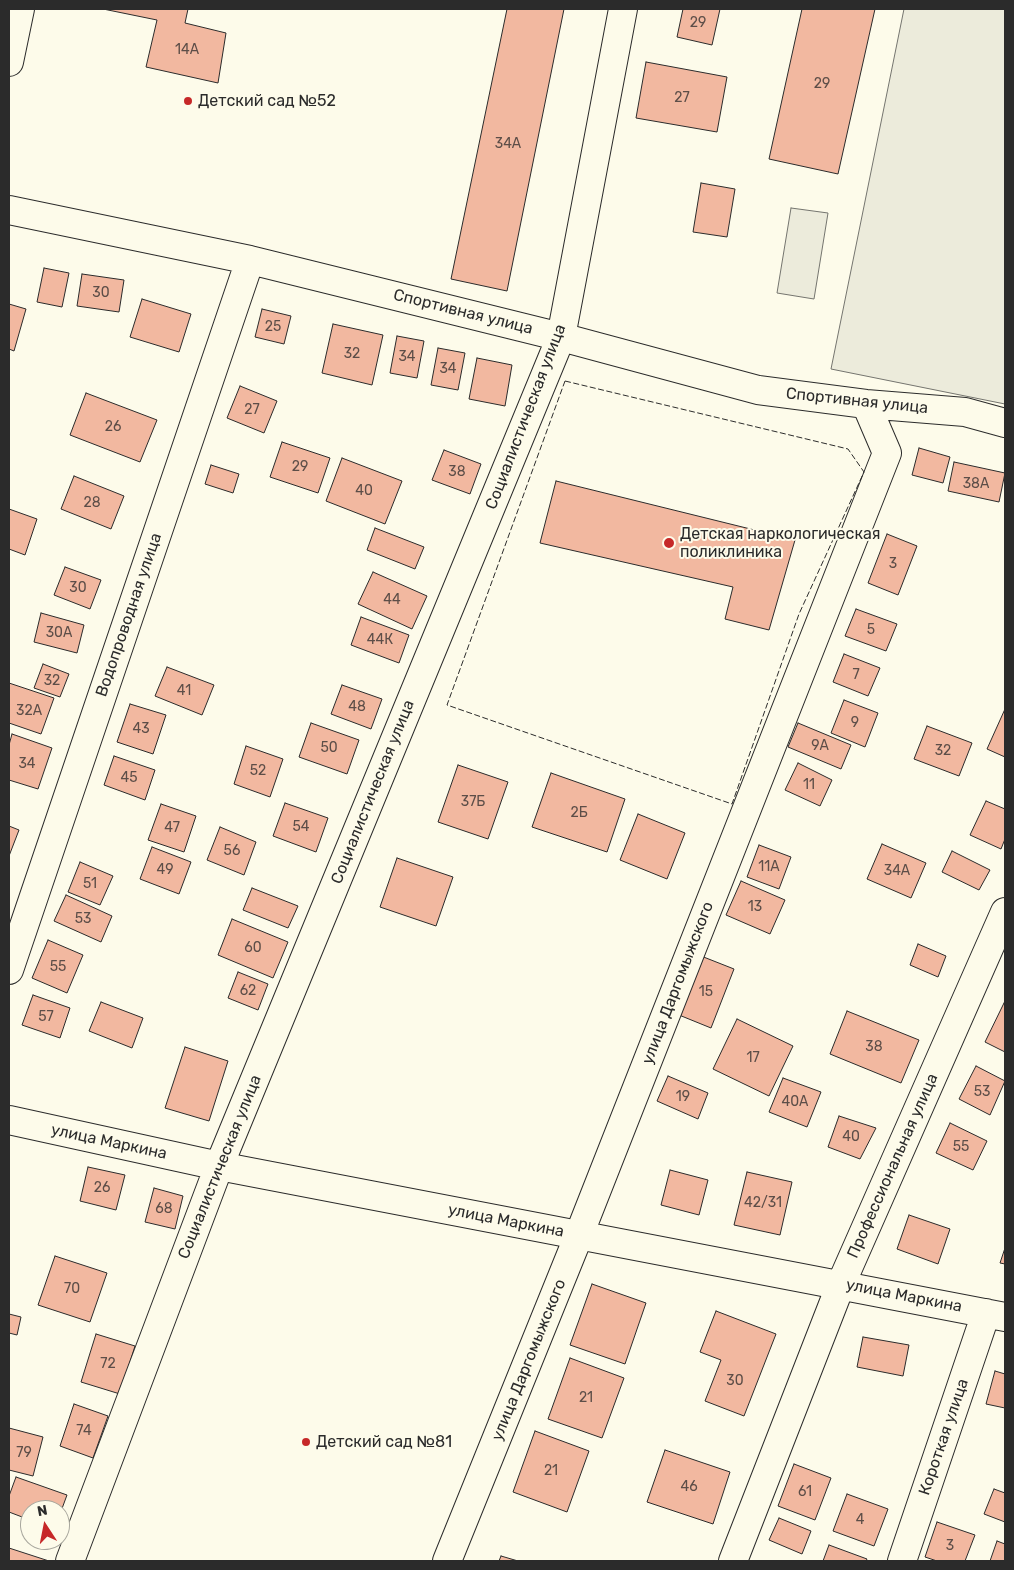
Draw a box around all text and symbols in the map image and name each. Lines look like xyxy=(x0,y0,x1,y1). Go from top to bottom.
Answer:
house number: 29 xyxy=(690,15,706,31)
house number: 14А xyxy=(175,42,199,58)
house number: 29 xyxy=(814,76,830,92)
house number: 27 xyxy=(674,90,690,106)
place label: Детский сад №52 xyxy=(198,91,336,111)
marker: Детский сад №52 xyxy=(182,95,194,107)
house number: 34А xyxy=(495,136,521,152)
house number: 30 xyxy=(92,285,110,301)
street label: Спортивная улица xyxy=(391,285,535,339)
house number: 25 xyxy=(265,319,281,335)
street label: Социалистическая улица xyxy=(482,322,570,512)
house number: 32 xyxy=(344,346,360,362)
house number: 34 xyxy=(398,349,416,365)
house number: 34 xyxy=(439,361,457,377)
street label: Спортивная улица xyxy=(785,384,929,418)
house number: 27 xyxy=(244,402,260,418)
house number: 26 xyxy=(105,419,121,435)
house number: 29 xyxy=(292,459,308,475)
house number: 38 xyxy=(448,464,466,480)
house number: 38А xyxy=(963,476,989,492)
house number: 40 xyxy=(355,483,373,499)
house number: 28 xyxy=(83,495,101,511)
place label: Детская наркологическая поликлиника xyxy=(680,524,881,562)
street label: Водопроводная улица xyxy=(92,531,166,699)
marker: Детская наркологическая поликлиника xyxy=(662,536,676,550)
house number: 3 xyxy=(889,556,897,572)
house number: 30 xyxy=(69,580,87,596)
house number: 44 xyxy=(383,592,401,608)
house number: 5 xyxy=(867,622,875,638)
house number: 30А xyxy=(46,625,72,641)
house number: 44К xyxy=(367,632,393,648)
house number: 7 xyxy=(852,667,860,683)
house number: 32 xyxy=(44,673,60,689)
house number: 41 xyxy=(177,683,191,699)
street label: Социалистическая улица xyxy=(327,697,419,887)
house number: 48 xyxy=(348,699,366,715)
house number: 32А xyxy=(16,703,42,719)
house number: 9 xyxy=(851,715,859,731)
house number: 43 xyxy=(132,721,150,737)
house number: 9А xyxy=(811,738,829,754)
house number: 50 xyxy=(320,740,338,756)
house number: 32 xyxy=(935,743,951,759)
house number: 34 xyxy=(18,756,36,772)
house number: 52 xyxy=(250,763,266,779)
house number: 45 xyxy=(120,770,138,786)
house number: 11 xyxy=(803,777,815,793)
house number: 37Б xyxy=(461,794,485,810)
house number: 2Б xyxy=(570,805,588,821)
house number: 54 xyxy=(292,819,310,835)
house number: 47 xyxy=(164,820,180,836)
house number: 56 xyxy=(224,843,240,859)
house number: 11А xyxy=(758,859,780,875)
house number: 49 xyxy=(157,862,173,878)
house number: 34А xyxy=(884,863,910,879)
house number: 51 xyxy=(83,876,97,892)
street label: улица Даргомыжского xyxy=(638,899,718,1067)
house number: 13 xyxy=(748,899,762,915)
house number: 53 xyxy=(75,911,91,927)
house number: 60 xyxy=(244,940,262,956)
house number: 55 xyxy=(50,959,66,975)
house number: 62 xyxy=(240,983,256,999)
house number: 15 xyxy=(699,984,713,1000)
house number: 57 xyxy=(38,1009,54,1025)
house number: 38 xyxy=(865,1039,883,1055)
house number: 17 xyxy=(746,1050,760,1066)
street label: Профессиональная улица xyxy=(844,1071,942,1261)
street label: Социалистическая улица xyxy=(174,1072,266,1262)
house number: 53 xyxy=(974,1084,990,1100)
house number: 19 xyxy=(676,1089,690,1105)
house number: 40А xyxy=(782,1094,808,1110)
street label: улица Маркина xyxy=(49,1120,169,1164)
house number: 40 xyxy=(842,1129,860,1145)
house number: 55 xyxy=(953,1139,969,1155)
house number: 26 xyxy=(94,1180,110,1196)
house number: 42/31 xyxy=(744,1195,782,1211)
street label: улица Маркина xyxy=(446,1200,566,1242)
house number: 68 xyxy=(155,1201,173,1217)
street label: улица Маркина xyxy=(844,1275,964,1317)
street label: улица Даргомыжского xyxy=(488,1276,570,1444)
house number: 70 xyxy=(64,1281,80,1297)
house number: 72 xyxy=(100,1356,116,1372)
house number: 30 xyxy=(726,1373,744,1389)
street label: Короткая улица xyxy=(915,1376,973,1498)
house number: 21 xyxy=(579,1390,593,1406)
house number: 74 xyxy=(76,1423,92,1439)
place label: Детский сад №81 xyxy=(316,1432,452,1452)
marker: Детский сад №81 xyxy=(300,1436,312,1448)
house number: 79 xyxy=(16,1445,32,1461)
house number: 21 xyxy=(544,1463,558,1479)
house number: 46 xyxy=(680,1479,698,1495)
house number: 61 xyxy=(798,1484,812,1500)
north arrow xyxy=(20,1500,70,1550)
text: N xyxy=(36,1501,49,1520)
house number: 4 xyxy=(856,1512,864,1528)
house number: 3 xyxy=(946,1538,954,1554)

